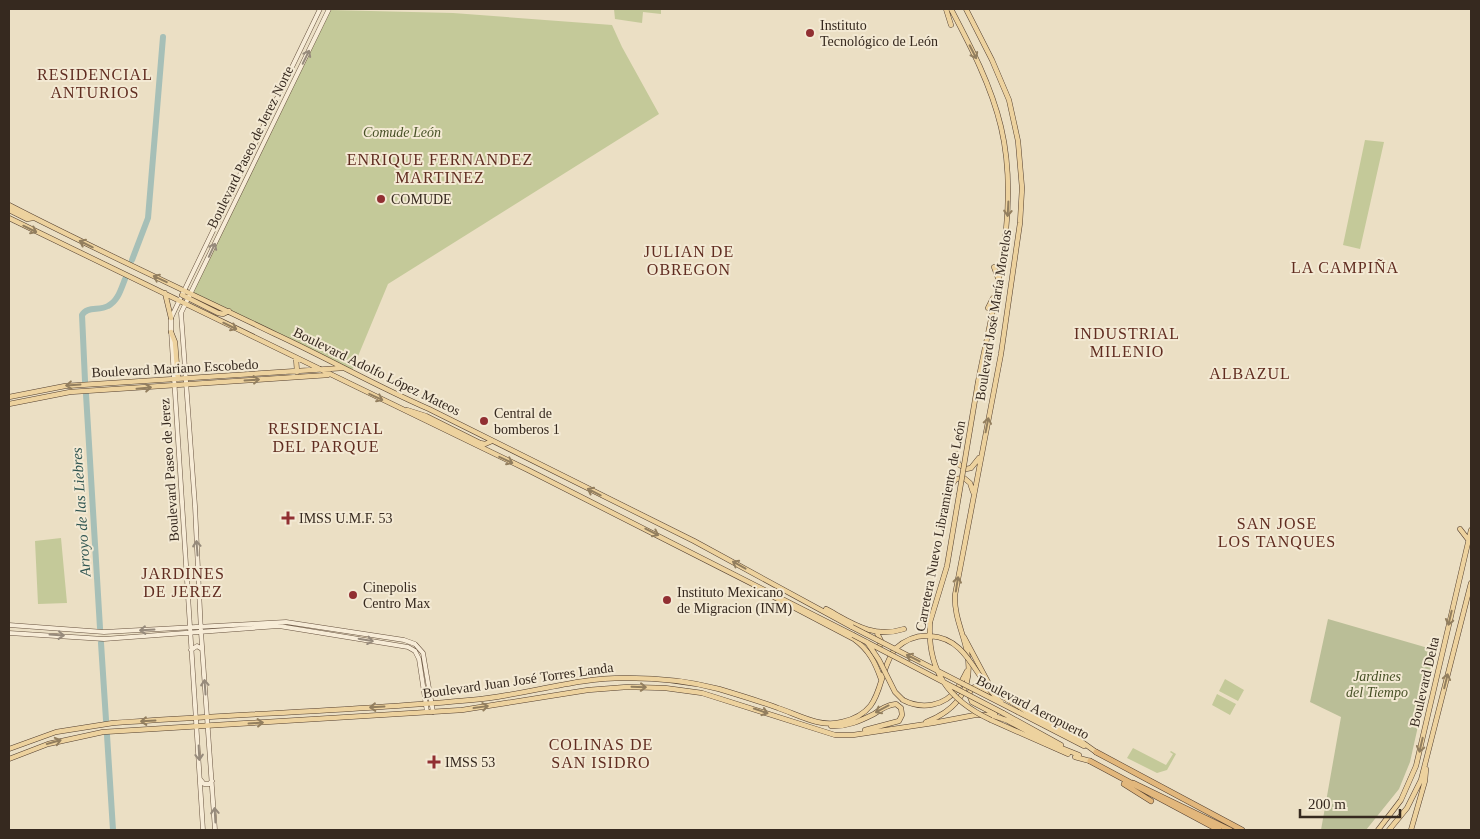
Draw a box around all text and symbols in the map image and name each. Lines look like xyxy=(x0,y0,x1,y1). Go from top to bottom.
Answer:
place label: Instituto Tecnológico de León xyxy=(820,18,938,49)
marker: Instituto Tecnológico de León xyxy=(804,27,816,39)
one-way arrow xyxy=(969,44,978,59)
one-way arrow xyxy=(302,50,311,65)
street label: Boulevard Paseo de Jerez Norte xyxy=(205,64,296,231)
district label: RESIDENCIAL ANTURIOS xyxy=(37,66,153,101)
park label: Comude León xyxy=(363,125,441,140)
district label: ENRIQUE FERNANDEZ MARTINEZ xyxy=(347,151,533,186)
place label: COMUDE xyxy=(391,192,452,207)
marker: COMUDE xyxy=(375,193,387,205)
one-way arrow xyxy=(1003,200,1012,216)
one-way arrow xyxy=(22,225,37,234)
street label: Boulevard José María Morelos xyxy=(973,228,1014,402)
one-way arrow xyxy=(79,239,94,248)
one-way arrow xyxy=(208,243,218,258)
district label: JULIAN DE OBREGON xyxy=(644,243,734,278)
district label: LA CAMPIÑA xyxy=(1291,259,1399,276)
one-way arrow xyxy=(153,274,168,284)
one-way arrow xyxy=(222,321,237,331)
street label: Boulevard Adolfo López Mateos xyxy=(291,324,463,418)
district label: INDUSTRIAL MILENIO xyxy=(1074,325,1180,360)
street label: Boulevard Mariano Escobedo xyxy=(91,357,259,380)
district label: ALBAZUL xyxy=(1209,365,1291,382)
one-way arrow xyxy=(244,376,260,385)
one-way arrow xyxy=(65,381,81,390)
one-way arrow xyxy=(135,383,151,392)
one-way arrow xyxy=(368,392,383,402)
street label: Boulevard Paseo de Jerez xyxy=(157,398,182,542)
place label: Central de bomberos 1 xyxy=(494,406,560,437)
marker: Central de bomberos 1 xyxy=(478,415,490,427)
one-way arrow xyxy=(982,417,992,433)
street label: Carretera Nuevo Libramiento de León xyxy=(913,419,968,633)
district label: RESIDENCIAL DEL PARQUE xyxy=(268,420,384,455)
water label: Arroyo de las Liebres xyxy=(68,447,94,578)
one-way arrow xyxy=(498,456,513,465)
one-way arrow xyxy=(587,487,602,496)
marker: IMSS U.M.F. 53 xyxy=(281,511,295,525)
place label: IMSS U.M.F. 53 xyxy=(299,511,392,526)
district label: SAN JOSE LOS TANQUES xyxy=(1218,515,1336,550)
one-way arrow xyxy=(644,527,659,537)
one-way arrow xyxy=(193,541,202,557)
one-way arrow xyxy=(732,560,746,570)
district label: JARDINES DE JEREZ xyxy=(141,565,225,600)
one-way arrow xyxy=(952,577,962,593)
place label: Cinepolis Centro Max xyxy=(363,580,430,611)
place label: Instituto Mexicano de Migracion (INM) xyxy=(677,585,792,617)
marker: Cinepolis Centro Max xyxy=(347,589,359,601)
marker: Instituto Mexicano de Migracion (INM) xyxy=(661,594,673,606)
one-way arrow xyxy=(1445,609,1454,625)
one-way arrow xyxy=(139,625,155,634)
one-way arrow xyxy=(48,631,64,640)
one-way arrow xyxy=(358,635,374,645)
street label: Boulevard Delta xyxy=(1407,635,1442,729)
one-way arrow xyxy=(906,653,921,662)
street label: Boulevard Juan José Torres Landa xyxy=(422,660,615,701)
park label: Jardines del Tiempo xyxy=(1346,669,1408,700)
street label: Boulevard Aeropuerto xyxy=(974,672,1092,742)
one-way arrow xyxy=(1442,674,1451,690)
one-way arrow xyxy=(201,679,210,695)
one-way arrow xyxy=(631,683,647,692)
one-way arrow xyxy=(370,702,386,711)
one-way arrow xyxy=(473,702,489,712)
one-way arrow xyxy=(875,704,890,714)
one-way arrow xyxy=(753,707,769,717)
one-way arrow xyxy=(140,716,156,725)
one-way arrow xyxy=(248,718,264,727)
district label: COLINAS DE SAN ISIDRO xyxy=(549,736,653,771)
one-way arrow xyxy=(46,737,62,747)
one-way arrow xyxy=(1416,737,1425,753)
one-way arrow xyxy=(194,744,203,760)
marker: IMSS 53 xyxy=(427,755,441,769)
place label: IMSS 53 xyxy=(445,755,495,770)
scale bar xyxy=(1300,786,1400,818)
text: 200 m xyxy=(1308,796,1346,812)
one-way arrow xyxy=(210,807,219,823)

